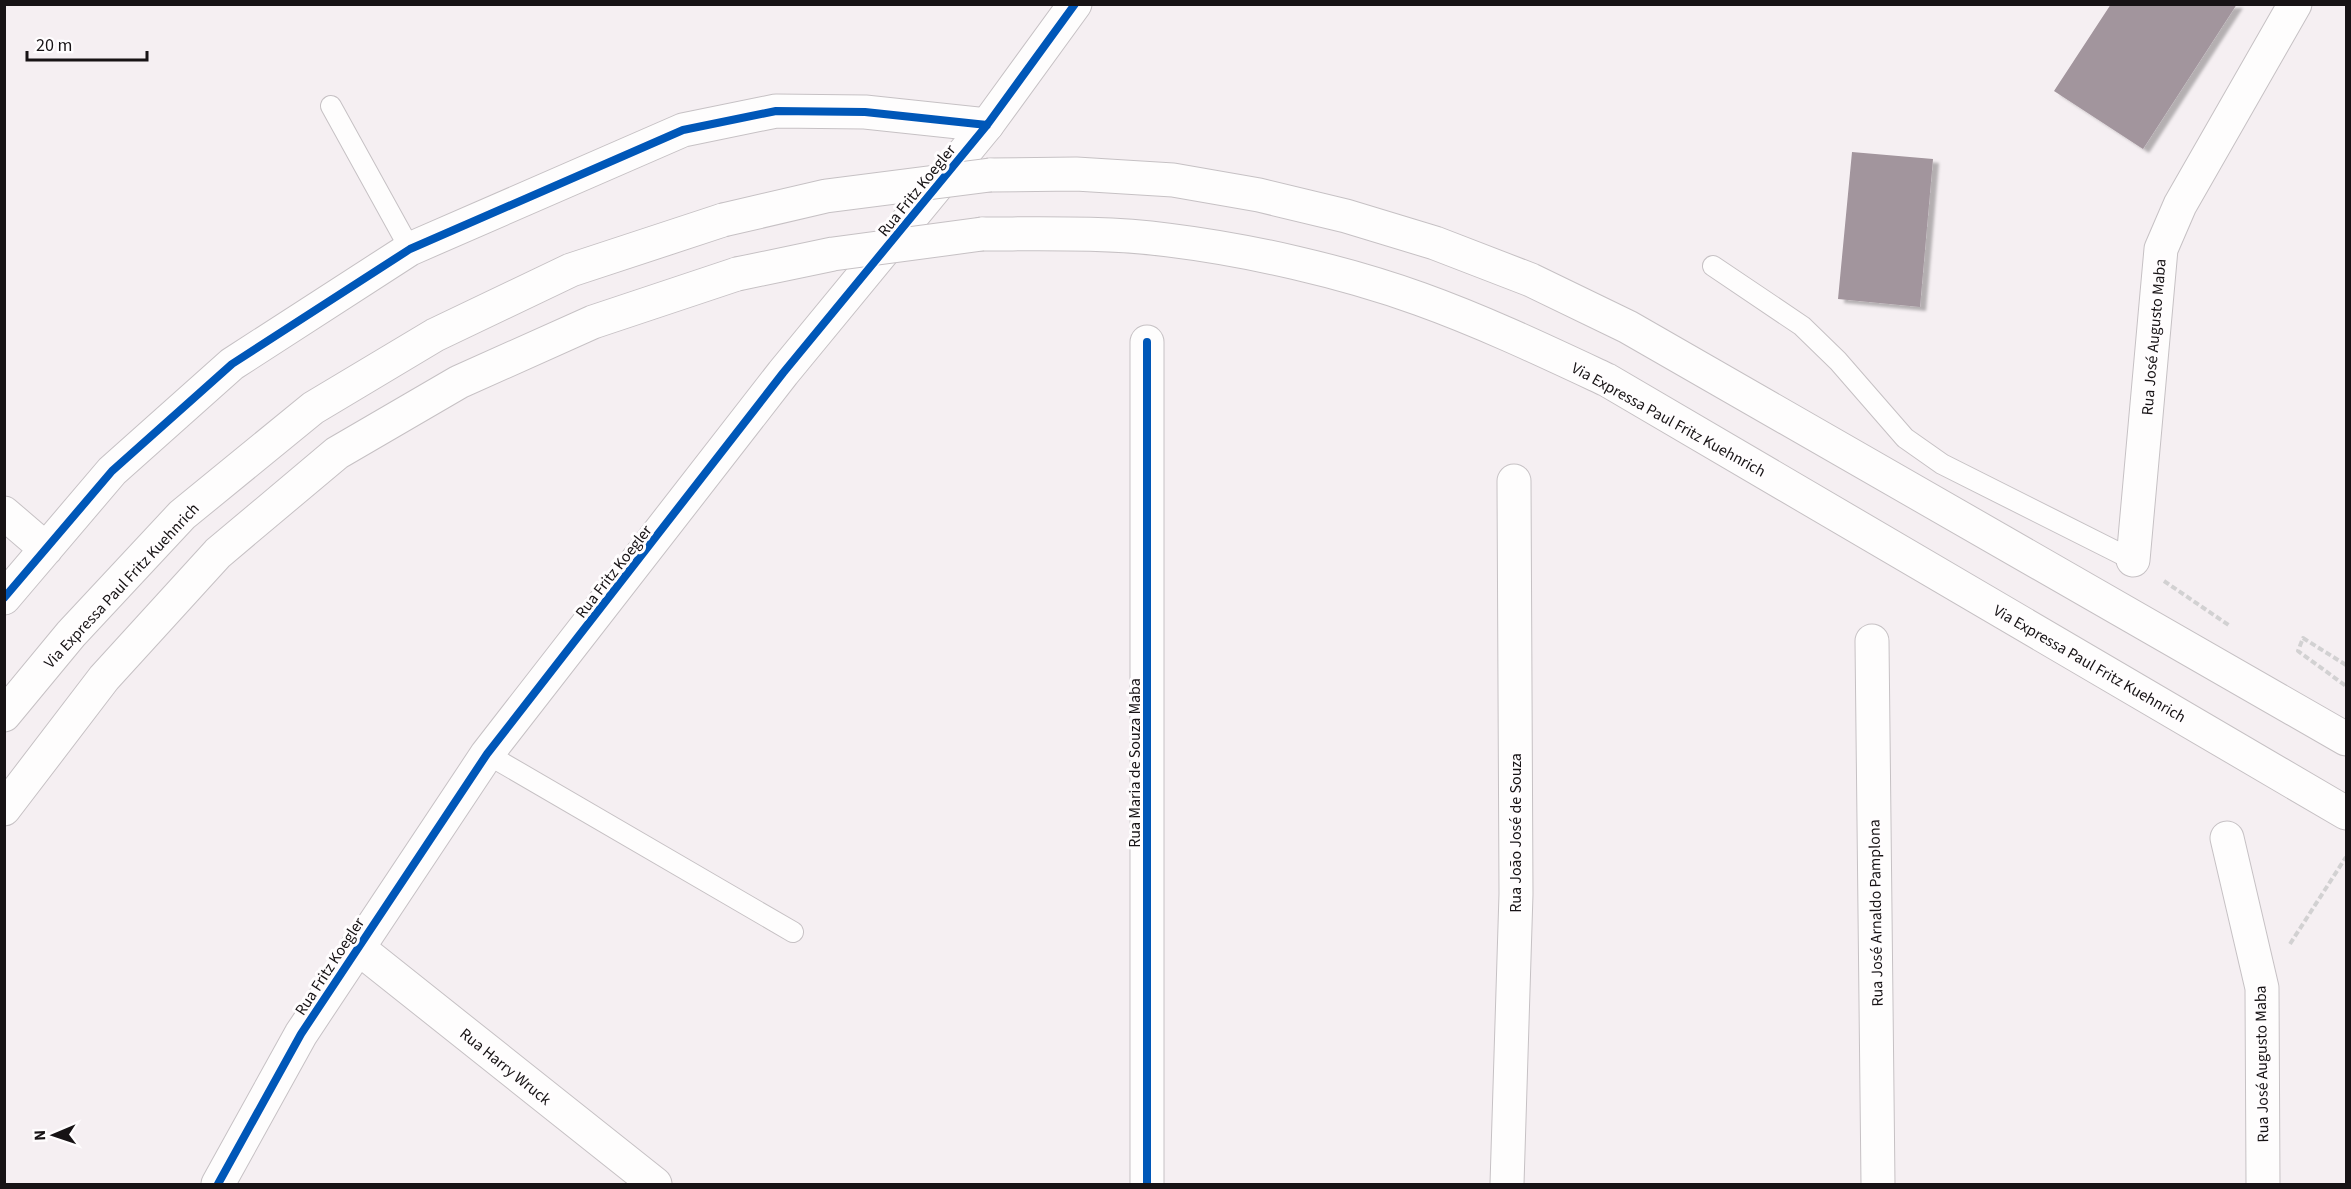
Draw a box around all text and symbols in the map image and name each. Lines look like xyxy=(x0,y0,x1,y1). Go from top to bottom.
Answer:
scale bar xyxy=(27,24,147,62)
text: 20 m xyxy=(36,33,72,58)
street label: Rua Fritz Koegler xyxy=(873,140,961,241)
street label: Rua José Augusto Maba xyxy=(2136,258,2172,416)
street label: Via Expressa Paul Fritz Kuehnrich xyxy=(1567,357,1770,483)
street label: Via Expressa Paul Fritz Kuehnrich xyxy=(39,498,204,673)
street label: Rua Fritz Koegler xyxy=(570,520,657,623)
street label: Via Expressa Paul Fritz Kuehnrich xyxy=(1989,600,2190,728)
street label: Rua Maria de Souza Maba xyxy=(1124,678,1146,848)
street label: Rua João José de Souza xyxy=(1505,753,1527,913)
street label: Rua José Arnaldo Pamplona xyxy=(1863,819,1889,1007)
street label: Rua Fritz Koegler xyxy=(290,913,370,1020)
street label: Rua José Augusto Maba xyxy=(2250,985,2274,1143)
street label: Rua Harry Wruck xyxy=(455,1023,556,1111)
north arrow xyxy=(24,1105,84,1165)
text: N xyxy=(29,1130,51,1141)

